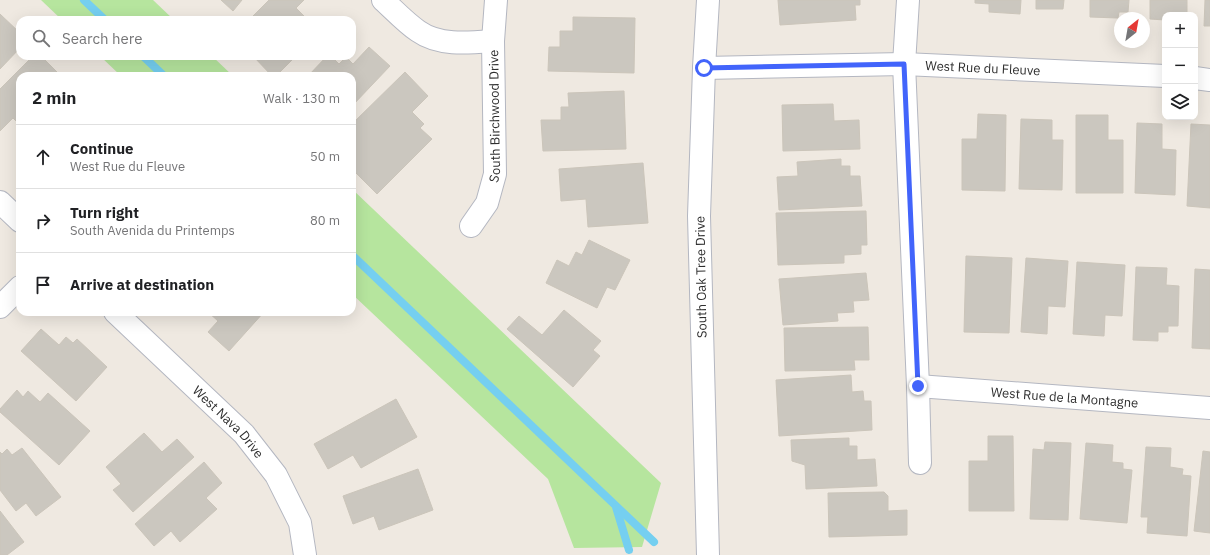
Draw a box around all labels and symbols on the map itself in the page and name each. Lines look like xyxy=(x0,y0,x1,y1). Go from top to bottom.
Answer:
north arrow xyxy=(1114,12,1150,48)
street label: South Birchwood Drive xyxy=(485,50,504,185)
street label: West Rue du Fleuve xyxy=(925,56,1041,79)
route start xyxy=(695,59,713,77)
street label: South Oak Tree Drive xyxy=(691,216,711,338)
route end xyxy=(909,377,927,395)
street label: West Nava Drive xyxy=(189,382,268,461)
street label: West Rue de la Montagne xyxy=(990,383,1139,411)

